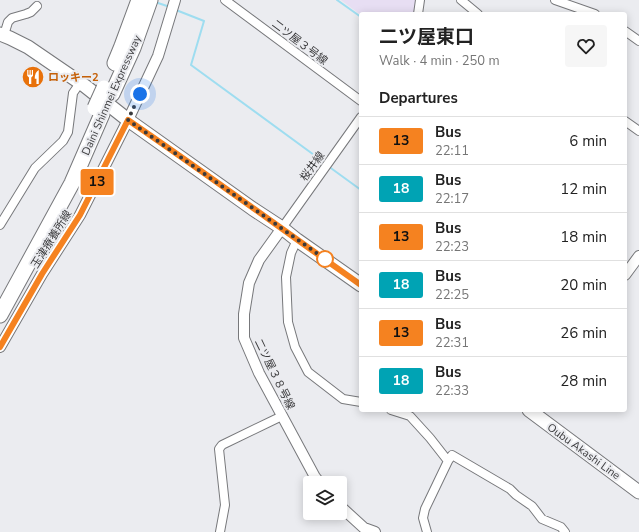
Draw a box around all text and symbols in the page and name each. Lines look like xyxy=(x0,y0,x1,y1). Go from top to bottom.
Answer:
street label: 二ツ屋３号線 xyxy=(269,17,331,68)
text: 二ツ屋東口 xyxy=(379,24,474,50)
button: heart xyxy=(565,25,607,67)
street label: Daini Shinmei Expressway xyxy=(78,32,145,158)
text: Walk · 4 min · 250 m xyxy=(379,52,500,70)
restaurant icon: ロッキー2 xyxy=(20,64,46,90)
place label: ロッキー2 xyxy=(48,70,99,85)
your location xyxy=(130,84,150,104)
text: Departures xyxy=(379,88,458,108)
text: Bus xyxy=(435,122,461,142)
text: 13 xyxy=(393,131,409,150)
text: 6 min xyxy=(569,131,607,151)
text: 22:11 xyxy=(435,142,469,160)
street label: 桜井線 xyxy=(297,149,328,184)
line badge: 13 xyxy=(79,169,115,195)
text: Bus xyxy=(435,170,461,190)
text: 13 xyxy=(89,172,105,191)
text: 18 xyxy=(393,179,409,198)
text: 12 min xyxy=(560,179,607,199)
text: 22:17 xyxy=(435,190,469,208)
street label: 玉津療養所線 xyxy=(28,207,75,271)
text: Bus xyxy=(435,218,461,238)
text: 13 xyxy=(393,227,409,246)
text: 18 min xyxy=(560,227,607,247)
text: 22:23 xyxy=(435,238,469,256)
unlabelled marker xyxy=(316,250,334,268)
text: Bus xyxy=(435,266,461,286)
text: 18 xyxy=(393,275,409,294)
text: 20 min xyxy=(560,275,607,295)
text: 22:25 xyxy=(435,286,469,304)
text: Bus xyxy=(435,314,461,334)
text: 13 xyxy=(393,323,409,342)
text: 26 min xyxy=(560,323,607,343)
text: 22:31 xyxy=(435,334,469,352)
street label: 二ツ屋３８号線 xyxy=(251,336,298,412)
text: Bus xyxy=(435,362,461,382)
text: 18 xyxy=(393,371,409,390)
text: 28 min xyxy=(560,371,607,391)
text: 22:33 xyxy=(435,382,469,400)
street label: Oubu Akashi Line xyxy=(544,420,623,483)
map controls xyxy=(303,476,347,520)
button: layers xyxy=(303,476,347,520)

